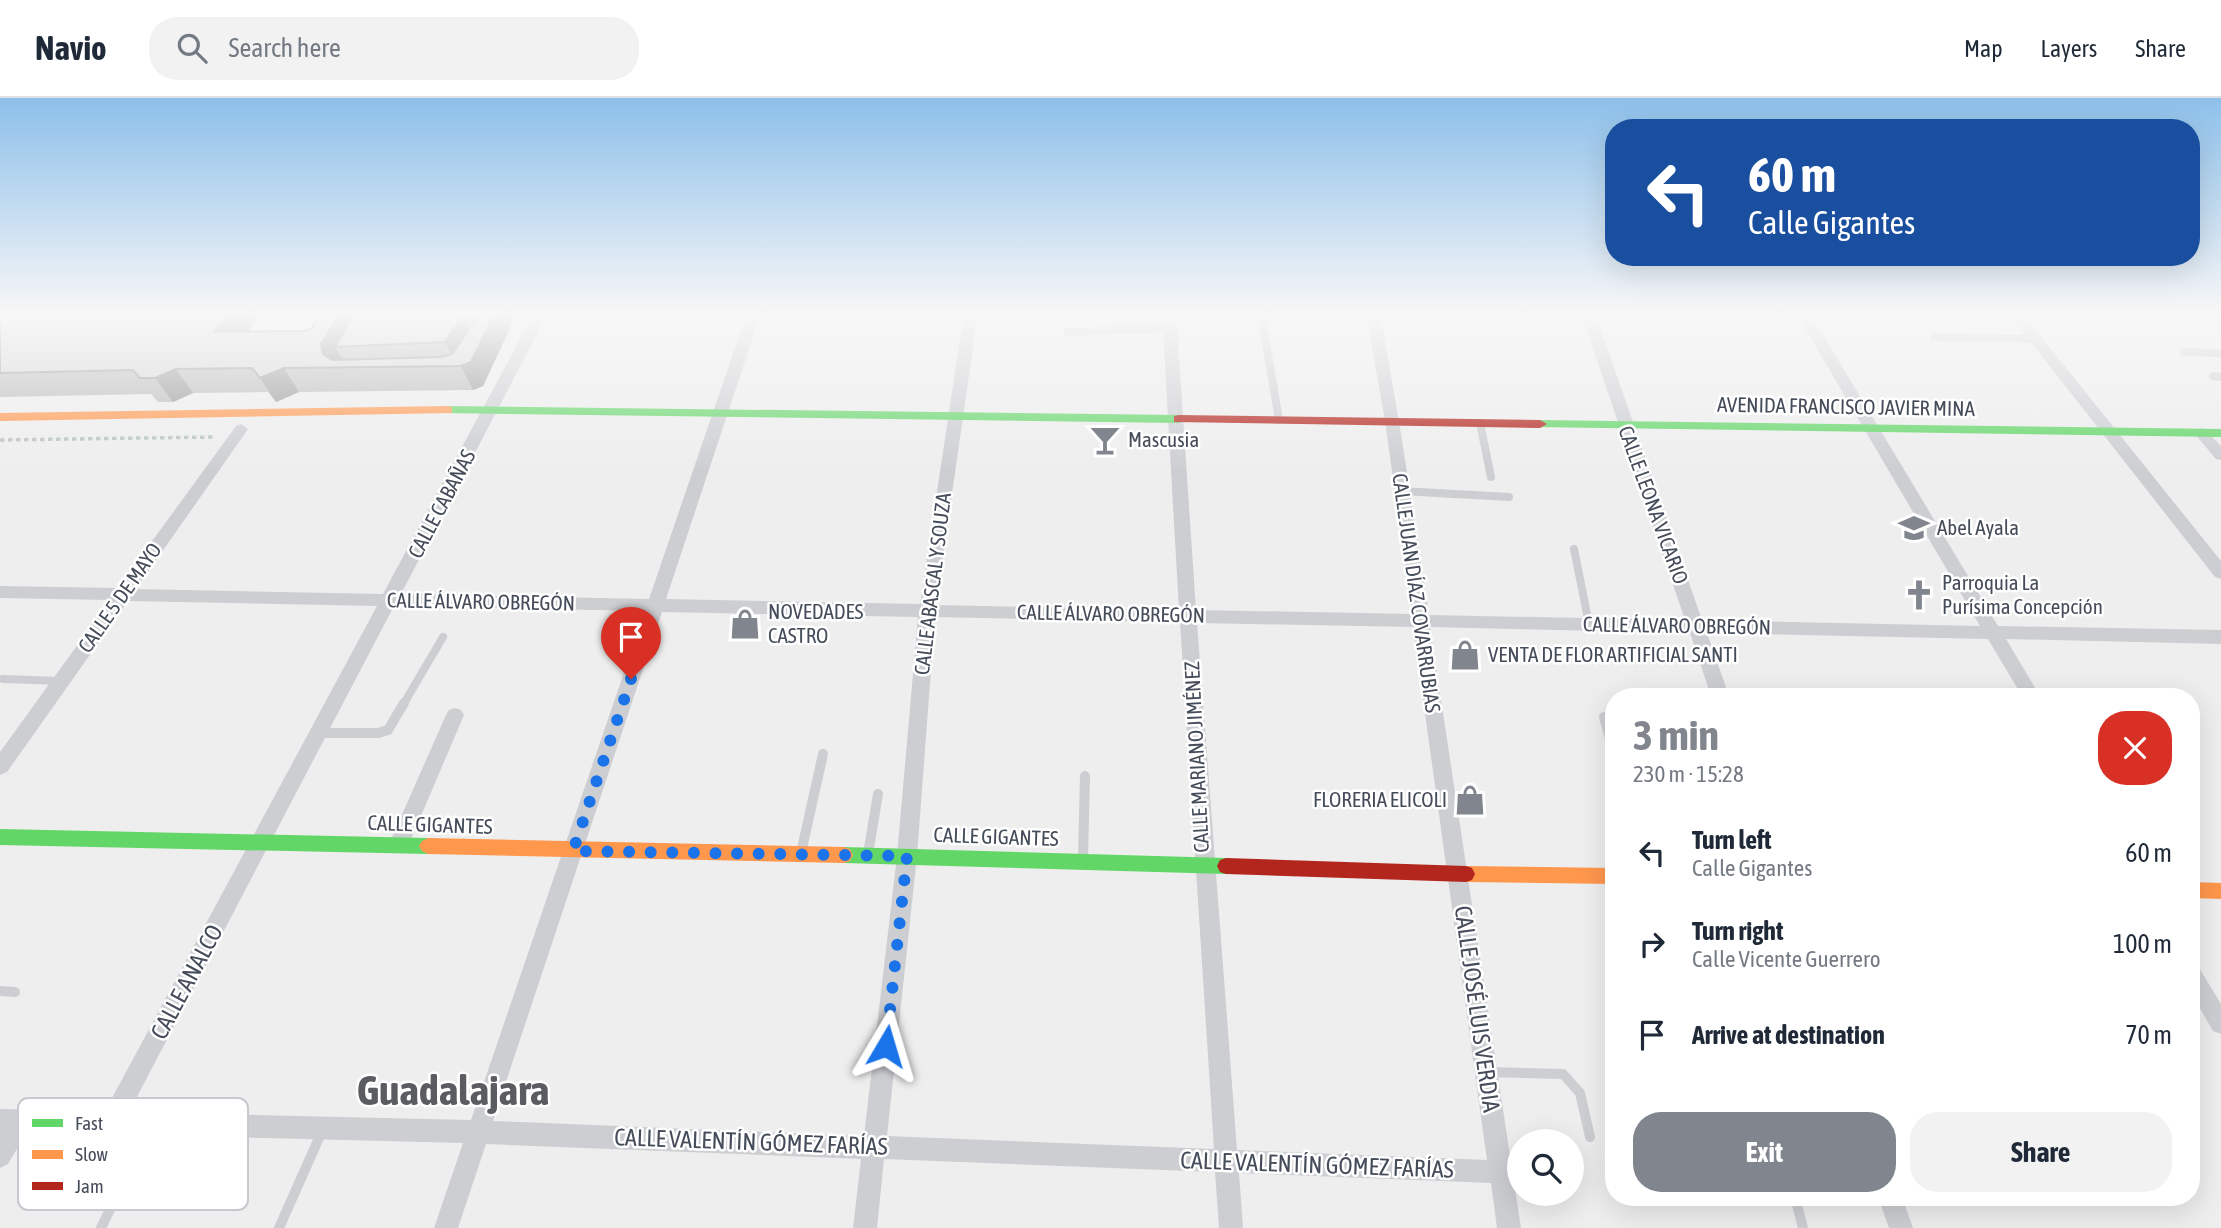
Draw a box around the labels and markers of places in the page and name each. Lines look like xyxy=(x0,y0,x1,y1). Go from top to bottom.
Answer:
bar icon: Mascusia xyxy=(1088,423,1122,457)
place label: Mascusia xyxy=(1128,427,1199,451)
school or university icon: Abel Ayala xyxy=(1897,511,1931,545)
place label: Abel Ayala xyxy=(1937,515,2019,539)
place label: Parroquia La Purísima Concepción xyxy=(1942,570,2103,618)
church icon: Parroquia La Purísima Concepción xyxy=(1902,578,1936,612)
place label: NOVEDADES CASTRO xyxy=(768,599,863,647)
pin xyxy=(601,607,661,679)
shop icon: NOVEDADES CASTRO xyxy=(728,607,762,641)
shop icon: VENTA DE FLOR ARTIFICIAL SANTI xyxy=(1448,638,1482,672)
place label: VENTA DE FLOR ARTIFICIAL SANTI xyxy=(1488,642,1738,666)
shop icon: FLORERIA ELICOLI xyxy=(1453,783,1487,817)
place label: FLORERIA ELICOLI xyxy=(1313,787,1447,811)

